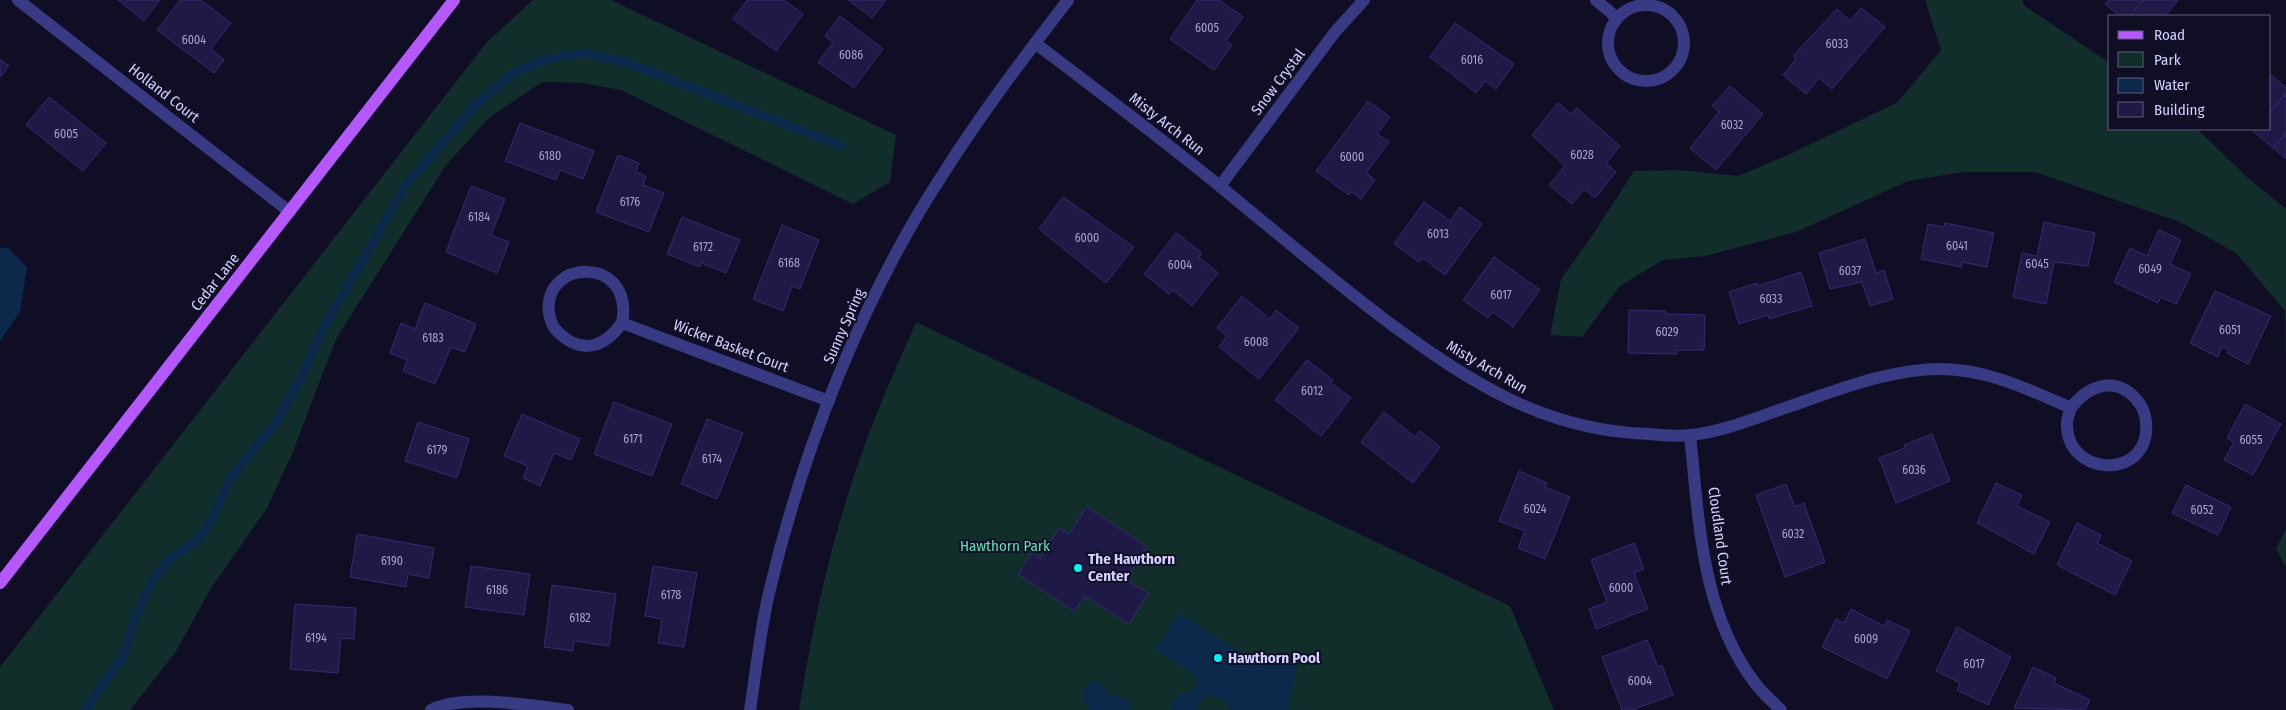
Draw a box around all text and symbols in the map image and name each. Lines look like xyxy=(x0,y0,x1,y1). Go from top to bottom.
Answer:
legend xyxy=(2108,15,2271,130)
house number: 6005 xyxy=(1195,21,1219,35)
text: Road xyxy=(2154,26,2185,44)
house number: 6004 xyxy=(182,33,206,47)
house number: 6033 xyxy=(1826,37,1848,51)
street label: Snow Crystal xyxy=(1247,45,1309,119)
house number: 6086 xyxy=(839,48,863,62)
text: Park xyxy=(2154,51,2181,69)
house number: 6016 xyxy=(1461,53,1483,67)
street label: Holland Court xyxy=(125,60,203,126)
text: Water xyxy=(2154,76,2190,94)
street label: Misty Arch Run xyxy=(1126,89,1208,159)
text: Building xyxy=(2154,101,2205,119)
house number: 6032 xyxy=(1721,118,1743,132)
house number: 6005 xyxy=(54,127,78,141)
house number: 6028 xyxy=(1570,148,1594,162)
house number: 6180 xyxy=(539,149,561,163)
house number: 6000 xyxy=(1340,150,1364,164)
house number: 6176 xyxy=(620,195,640,209)
house number: 6184 xyxy=(468,210,490,224)
house number: 6013 xyxy=(1427,227,1449,241)
house number: 6000 xyxy=(1075,231,1099,245)
house number: 6041 xyxy=(1946,239,1968,253)
house number: 6172 xyxy=(693,240,713,254)
street label: Cedar Lane xyxy=(187,250,243,314)
house number: 6168 xyxy=(778,256,800,270)
house number: 6045 xyxy=(2025,257,2049,271)
house number: 6004 xyxy=(1168,258,1192,272)
house number: 6049 xyxy=(2138,262,2162,276)
house number: 6037 xyxy=(1839,264,1861,278)
street label: Sunny Spring xyxy=(819,286,869,366)
house number: 6017 xyxy=(1490,288,1512,302)
house number: 6033 xyxy=(1760,292,1782,306)
street label: Wicker Basket Court xyxy=(671,316,791,376)
house number: 6051 xyxy=(2219,323,2241,337)
house number: 6029 xyxy=(1655,325,1679,339)
house number: 6183 xyxy=(422,331,444,345)
house number: 6008 xyxy=(1244,335,1268,349)
street label: Misty Arch Run xyxy=(1443,337,1531,397)
house number: 6012 xyxy=(1301,384,1323,398)
house number: 6171 xyxy=(623,432,643,446)
house number: 6055 xyxy=(2239,433,2263,447)
house number: 6179 xyxy=(427,443,447,457)
house number: 6174 xyxy=(702,452,722,466)
house number: 6036 xyxy=(1902,463,1926,477)
street label: Cloudland Court xyxy=(1704,486,1736,586)
house number: 6024 xyxy=(1524,502,1547,516)
house number: 6052 xyxy=(2191,503,2213,517)
house number: 6032 xyxy=(1782,527,1804,541)
park label: Hawthorn Park xyxy=(960,537,1050,555)
place label: The Hawthorn Center xyxy=(1088,550,1175,585)
house number: 6190 xyxy=(381,554,403,568)
marker: The Hawthorn Center xyxy=(1072,562,1084,574)
house number: 6000 xyxy=(1609,581,1633,595)
house number: 6186 xyxy=(486,583,508,597)
house number: 6178 xyxy=(661,588,681,602)
house number: 6182 xyxy=(569,611,591,625)
house number: 6194 xyxy=(305,631,327,645)
house number: 6009 xyxy=(1854,632,1878,646)
place label: Hawthorn Pool xyxy=(1228,649,1321,667)
marker: Hawthorn Pool xyxy=(1212,652,1224,664)
house number: 6017 xyxy=(1963,657,1985,671)
house number: 6004 xyxy=(1628,674,1652,688)

